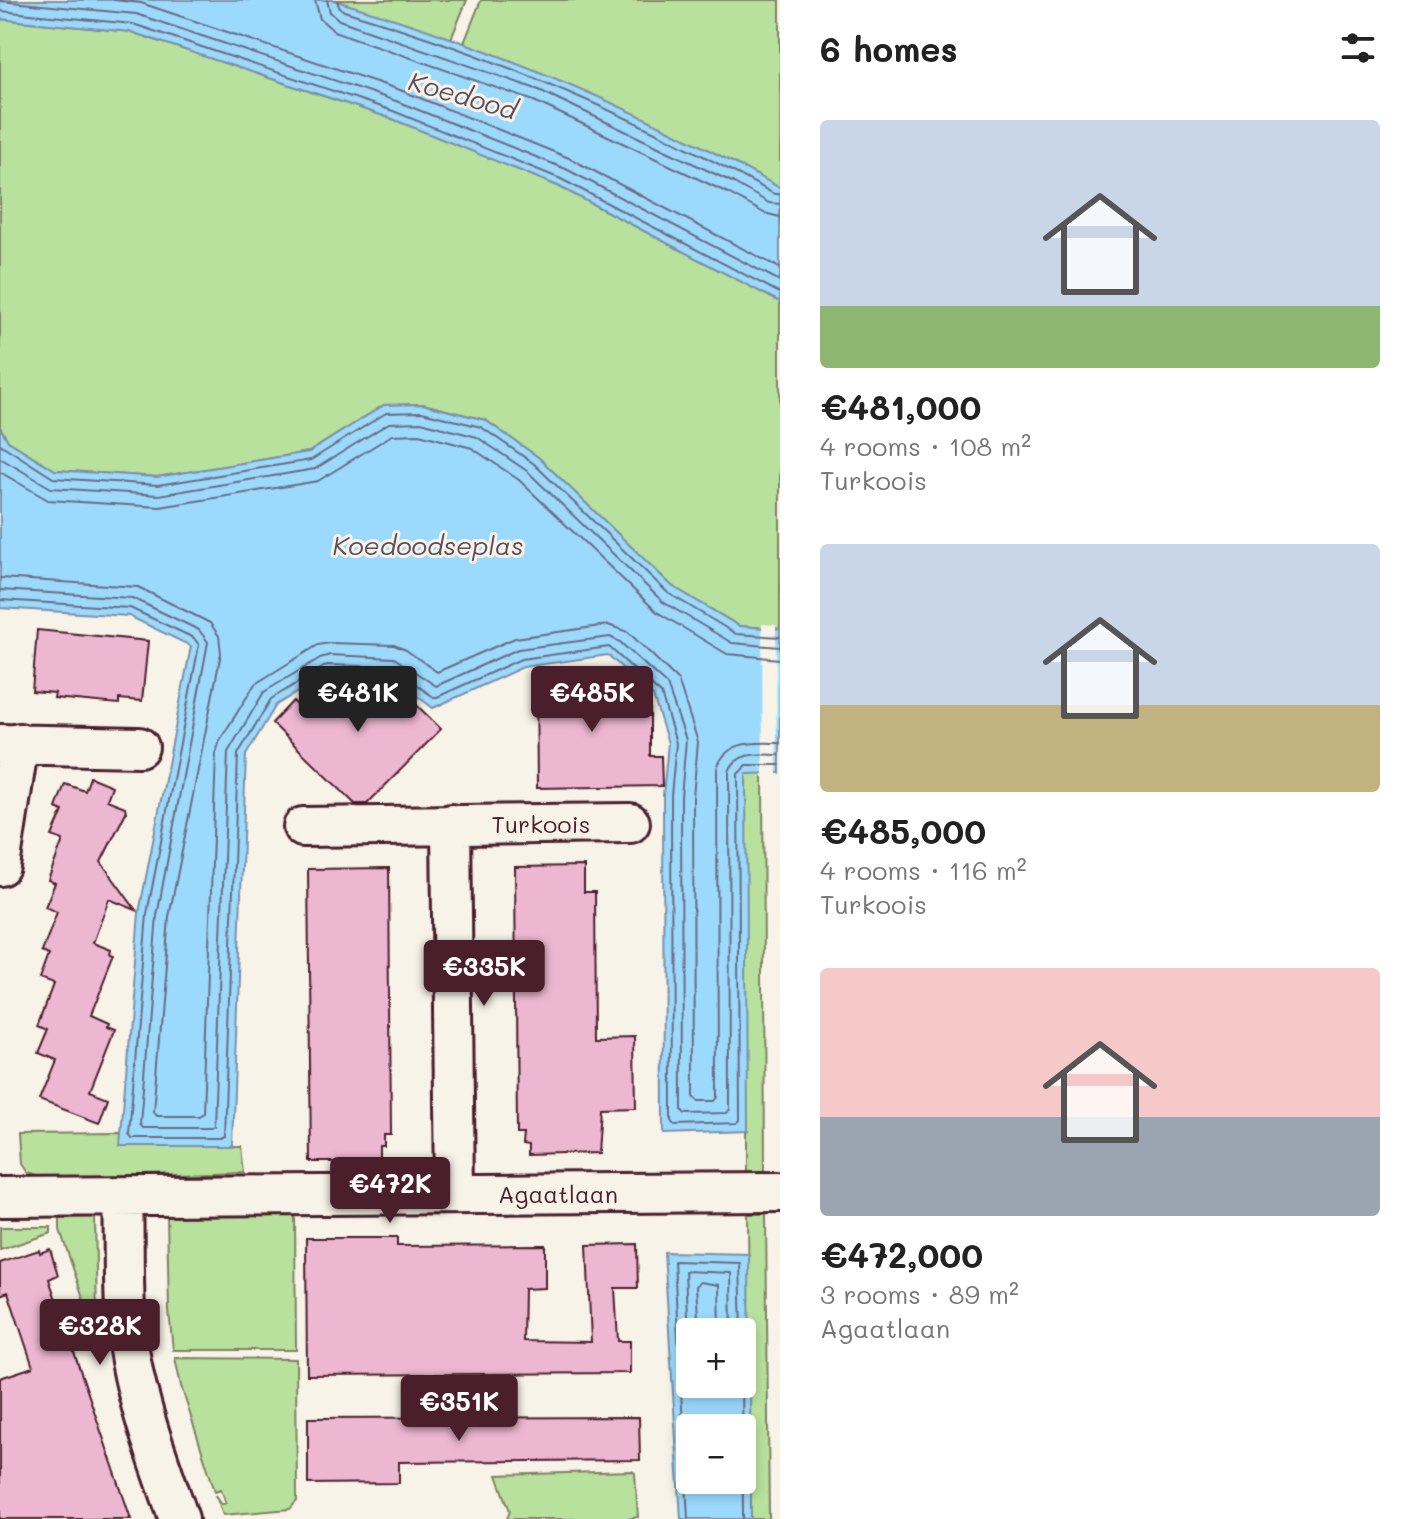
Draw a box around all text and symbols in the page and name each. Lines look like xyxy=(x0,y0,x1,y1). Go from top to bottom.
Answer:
text: 6 homes xyxy=(820,26,958,71)
icon: filters xyxy=(1336,26,1380,70)
water label: Koedood xyxy=(405,63,523,127)
icon: home xyxy=(1028,172,1172,316)
text: €481,000 xyxy=(820,384,981,429)
text: 4 rooms · 108 m² xyxy=(820,429,1031,463)
text: Turkoois xyxy=(820,463,927,497)
water label: Koedoodseplas xyxy=(332,528,524,562)
icon: home xyxy=(1028,596,1172,740)
pin: €481K xyxy=(302,666,414,734)
pin: €485K xyxy=(536,666,648,734)
text: €481K xyxy=(317,675,399,709)
text: €485K xyxy=(549,675,635,709)
street label: Turkoois xyxy=(492,808,590,839)
text: €485,000 xyxy=(820,808,986,853)
text: 4 rooms · 116 m² xyxy=(820,853,1027,887)
text: Turkoois xyxy=(820,887,927,921)
pin: €335K xyxy=(428,940,540,1008)
text: €335K xyxy=(442,949,526,983)
icon: home xyxy=(1028,1020,1172,1164)
pin: €472K xyxy=(334,1157,446,1225)
text: €472K xyxy=(348,1166,432,1200)
street label: Agaatlaan xyxy=(498,1178,618,1209)
text: €472,000 xyxy=(820,1232,983,1277)
text: 3 rooms · 89 m² xyxy=(820,1277,1019,1311)
pin: €328K xyxy=(44,1299,156,1367)
text: €328K xyxy=(58,1308,142,1342)
text: Agaatlaan xyxy=(820,1311,950,1345)
map controls xyxy=(676,1318,756,1494)
button: + xyxy=(676,1318,756,1398)
pin: €351K xyxy=(403,1375,515,1443)
text: €351K xyxy=(419,1384,499,1418)
button: − xyxy=(676,1414,756,1494)

